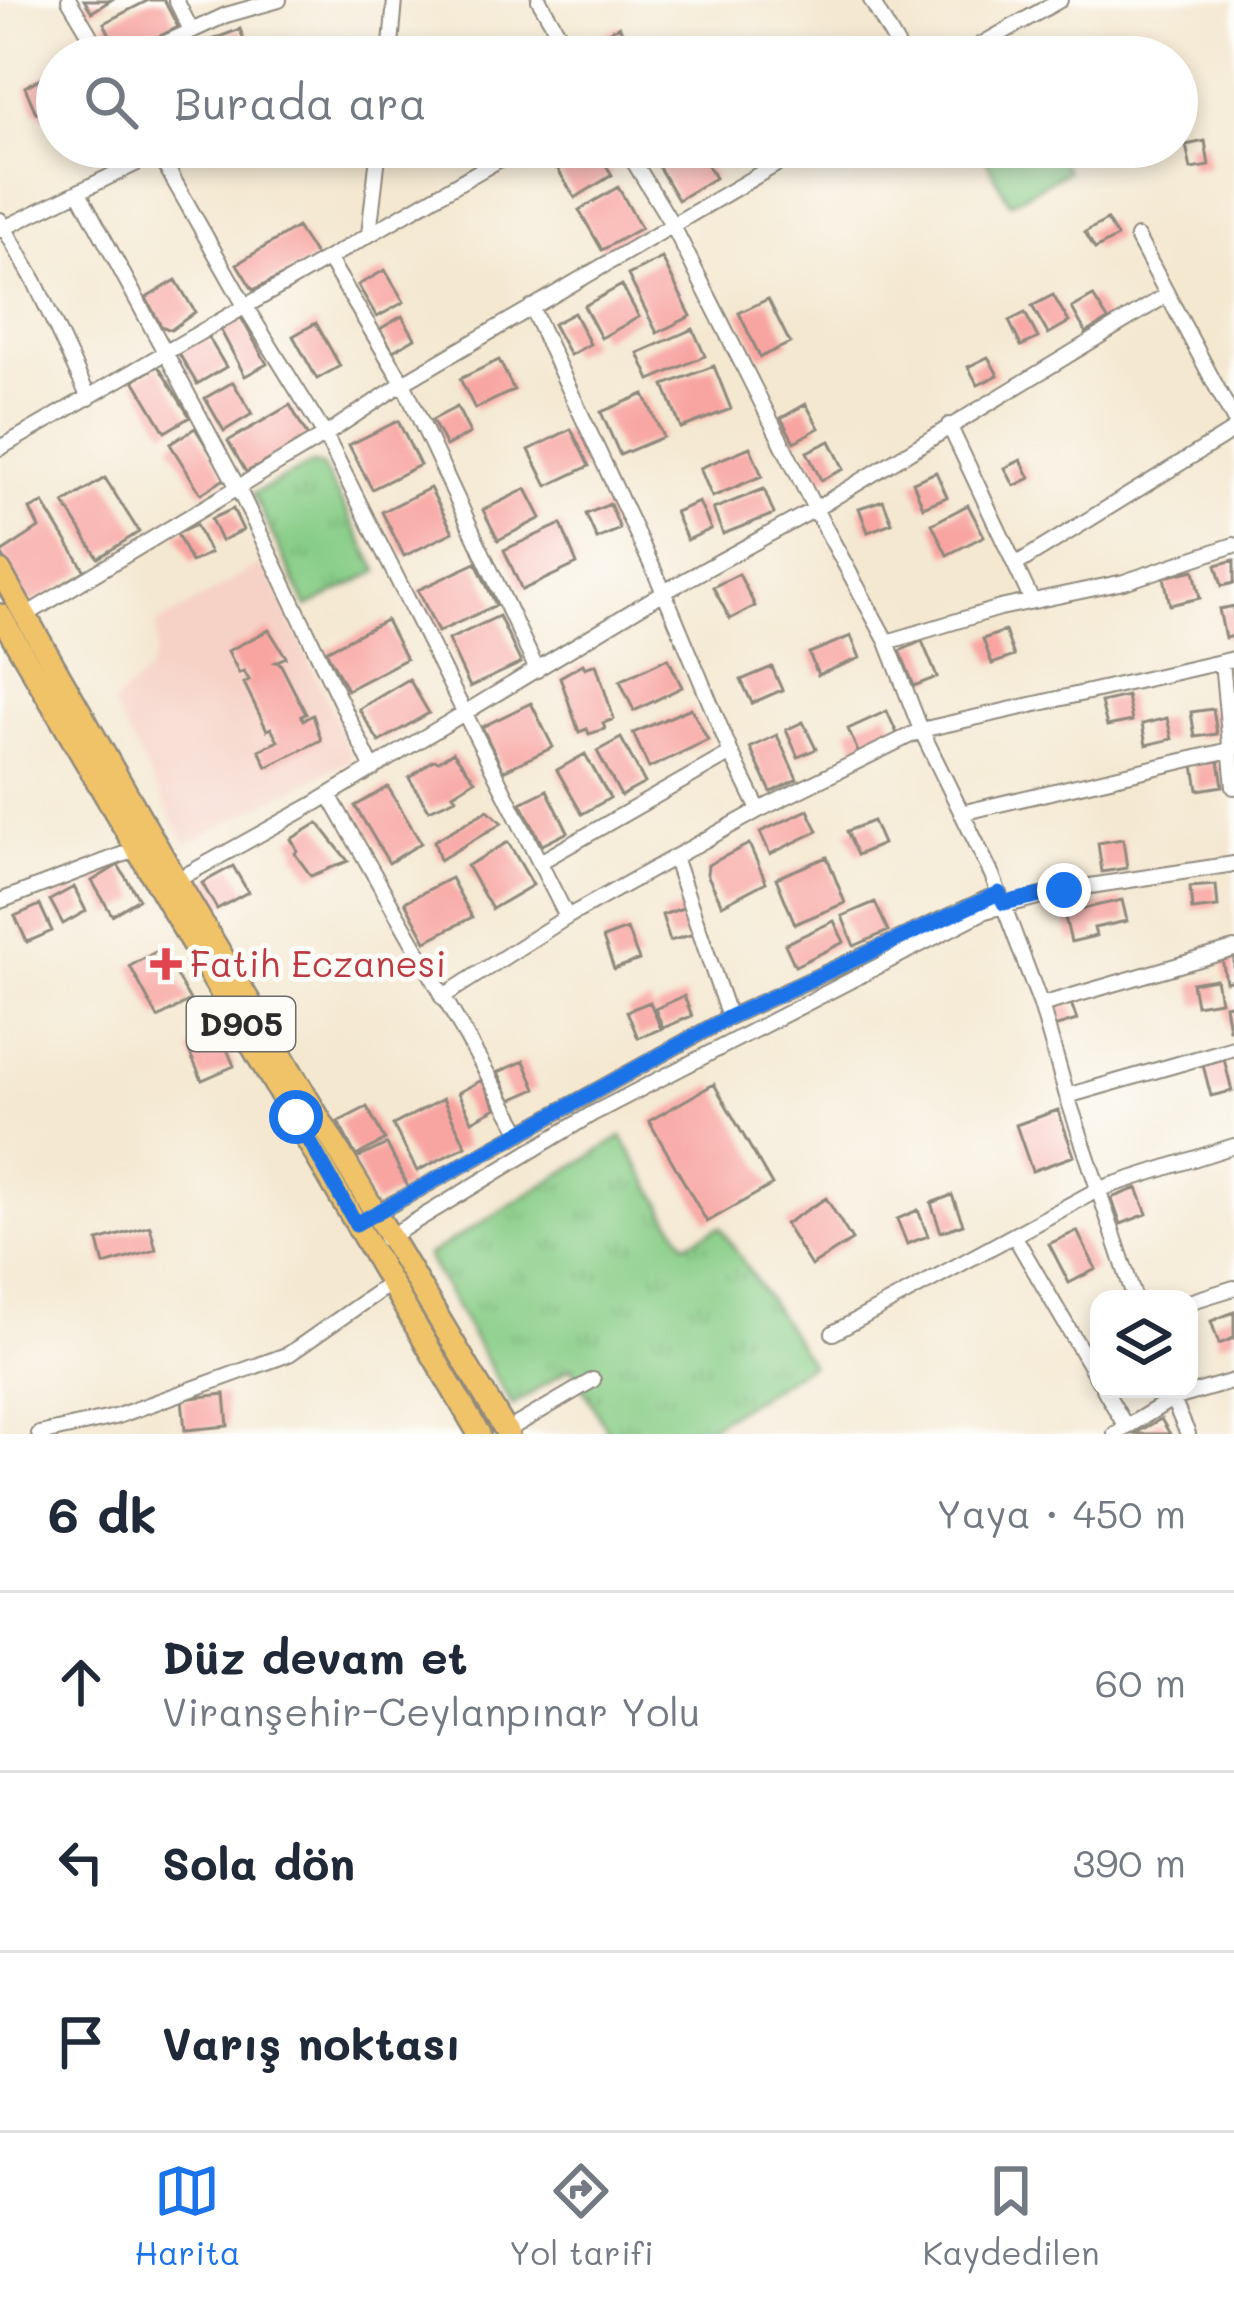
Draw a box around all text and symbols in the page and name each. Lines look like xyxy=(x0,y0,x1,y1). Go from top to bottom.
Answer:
search box xyxy=(36,36,1198,168)
icon: search xyxy=(78,69,144,135)
text: Burada ara xyxy=(174,73,427,131)
route end xyxy=(1037,863,1091,917)
place label: Fatih Eczanesi xyxy=(190,939,446,986)
marker: Fatih Eczanesi xyxy=(153,951,179,977)
road number: D905 xyxy=(187,997,295,1051)
route start xyxy=(269,1090,323,1144)
map controls xyxy=(1090,1290,1198,1398)
button: layers xyxy=(1090,1290,1198,1398)
text: 6 dk xyxy=(48,1479,157,1546)
text: Yaya · 450 m xyxy=(936,1487,1186,1538)
text: Düz devam et xyxy=(162,1627,468,1685)
icon: ahead xyxy=(48,1649,114,1715)
text: 60 m xyxy=(1095,1656,1186,1707)
text: Viranşehir-Ceylanpınar Yolu xyxy=(162,1685,700,1736)
icon: left xyxy=(48,1829,114,1895)
text: Sola dön xyxy=(162,1833,355,1891)
text: 390 m xyxy=(1072,1836,1186,1887)
icon: arrive xyxy=(48,2009,114,2075)
text: Varış noktası xyxy=(162,2013,461,2071)
tab: Harita xyxy=(134,2158,240,2273)
tab: Yol tarifi xyxy=(509,2158,654,2273)
tab: Kaydedilen xyxy=(922,2158,1100,2273)

